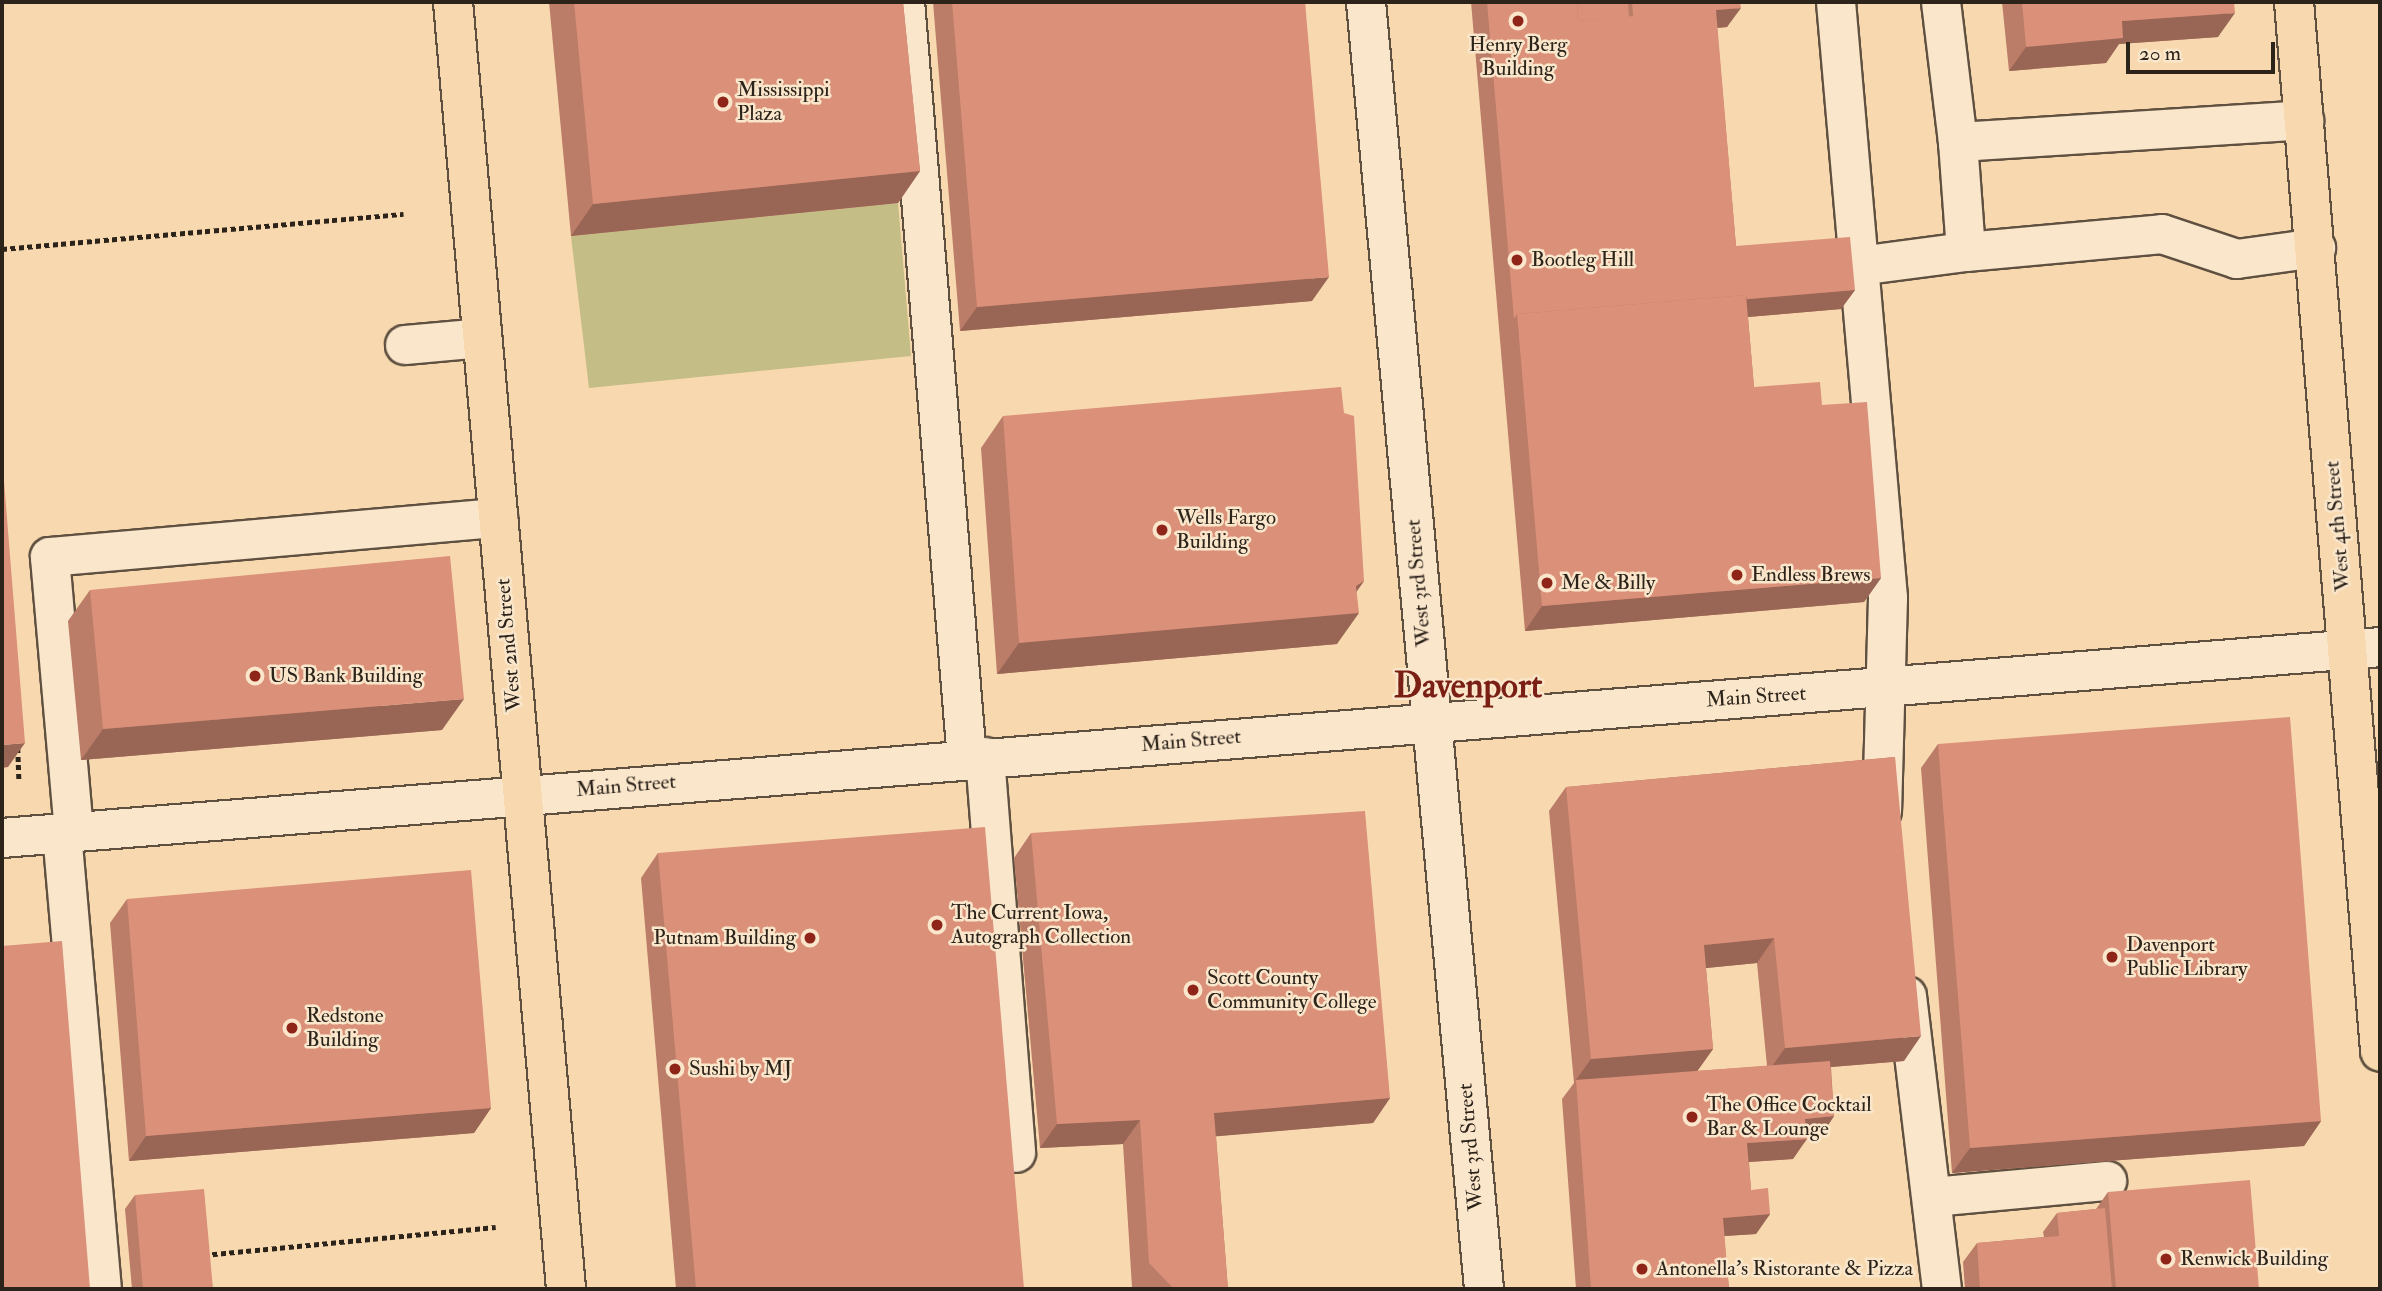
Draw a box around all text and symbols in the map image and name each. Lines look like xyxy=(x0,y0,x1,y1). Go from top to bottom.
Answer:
marker: Henry Berg Building xyxy=(1510,13,1526,29)
scale bar xyxy=(2130,28,2279,72)
place label: Henry Berg Building xyxy=(1469,32,1567,82)
text: 20 m xyxy=(2139,40,2181,67)
place label: Mississippi Plaza xyxy=(737,77,830,127)
marker: Mississippi Plaza xyxy=(715,94,731,110)
place label: Bootleg Hill xyxy=(1531,247,1634,273)
marker: Bootleg Hill xyxy=(1509,252,1525,268)
street label: West 4th Street xyxy=(2320,460,2356,592)
place label: Wells Fargo Building xyxy=(1176,505,1276,555)
street label: West 3rd Street xyxy=(1401,518,1437,648)
marker: Wells Fargo Building xyxy=(1154,522,1170,538)
place label: Endless Brews xyxy=(1751,562,1870,588)
marker: Endless Brews xyxy=(1729,567,1745,583)
place label: Me & Billy xyxy=(1561,570,1655,596)
marker: Me & Billy xyxy=(1539,575,1555,591)
street label: West 2nd Street xyxy=(491,577,527,713)
place label: US Bank Building xyxy=(269,663,423,689)
district label: Davenport xyxy=(1394,665,1542,707)
marker: US Bank Building xyxy=(247,668,263,684)
street label: Main Street xyxy=(1705,681,1807,713)
street label: Main Street xyxy=(1140,724,1242,758)
street label: Main Street xyxy=(575,769,677,803)
place label: The Current Iowa, Autograph Collection xyxy=(951,900,1131,950)
marker: The Current Iowa, Autograph Collection xyxy=(929,917,945,933)
place label: Putnam Building xyxy=(653,925,796,951)
marker: Putnam Building xyxy=(802,930,818,946)
place label: Davenport Public Library xyxy=(2126,932,2247,982)
marker: Davenport Public Library xyxy=(2104,949,2120,965)
place label: Scott County Community College xyxy=(1207,965,1376,1015)
marker: Scott County Community College xyxy=(1185,982,1201,998)
place label: Redstone Building xyxy=(306,1003,384,1053)
marker: Redstone Building xyxy=(284,1020,300,1036)
place label: Sushi by MJ xyxy=(689,1056,792,1082)
marker: Sushi by MJ xyxy=(667,1061,683,1077)
street label: West 3rd Street xyxy=(1453,1082,1489,1212)
place label: The Office Cocktail Bar & Lounge xyxy=(1706,1092,1872,1142)
marker: The Office Cocktail Bar & Lounge xyxy=(1684,1109,1700,1125)
place label: Renwick Building xyxy=(2180,1246,2328,1272)
marker: Renwick Building xyxy=(2158,1251,2174,1267)
place label: Antonella's Ristorante & Pizza xyxy=(1656,1256,1913,1282)
marker: Antonella's Ristorante & Pizza xyxy=(1634,1261,1650,1277)

